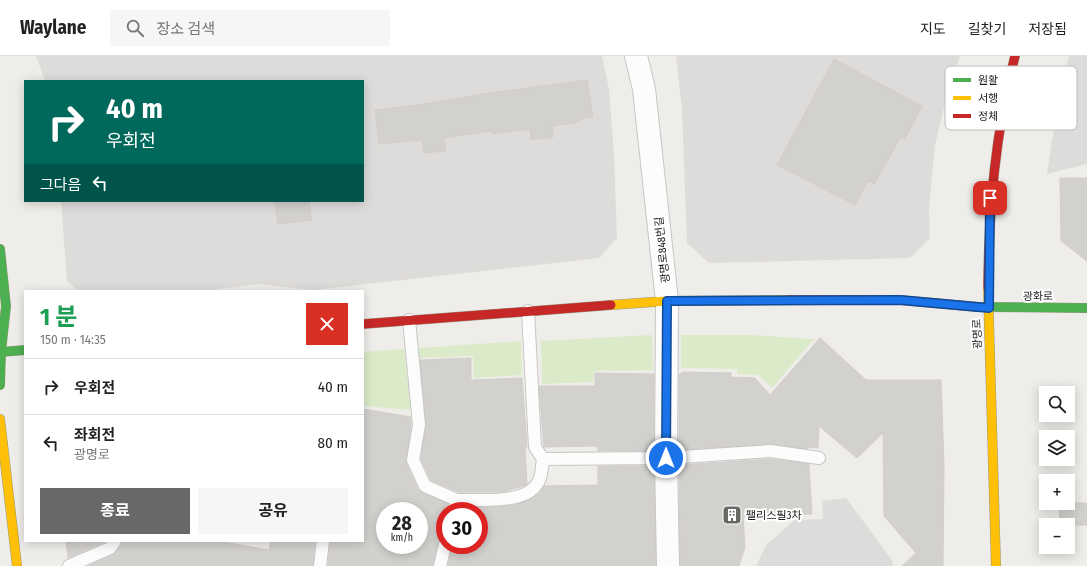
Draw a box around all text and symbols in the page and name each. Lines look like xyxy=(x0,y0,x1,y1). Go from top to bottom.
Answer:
search box xyxy=(110,10,390,46)
text: Waylane xyxy=(20,16,86,39)
icon: search xyxy=(124,17,146,39)
text: 장소 검색 xyxy=(156,20,215,38)
text: 지도 xyxy=(920,21,946,38)
text: 길찾기 xyxy=(968,21,1006,38)
text: 저장됨 xyxy=(1028,21,1067,38)
legend xyxy=(945,66,1077,130)
text: 원활 xyxy=(978,74,998,87)
text: 40 m xyxy=(106,92,163,125)
text: 서행 xyxy=(978,92,998,105)
icon: right xyxy=(40,96,92,148)
text: 정체 xyxy=(978,110,998,123)
text: 우회전 xyxy=(106,130,156,152)
icon: left xyxy=(89,172,111,194)
text: 그다음 xyxy=(40,176,81,194)
pin xyxy=(973,181,1007,215)
icon: arrive xyxy=(979,187,1001,209)
street label: 광명로848번길 xyxy=(653,216,672,284)
street label: 광화로 xyxy=(1023,290,1053,303)
text: 1 분 xyxy=(40,303,77,331)
button: close xyxy=(306,303,348,345)
street label: 광명로 xyxy=(970,319,985,349)
text: 150 m · 14:35 xyxy=(40,332,106,347)
icon: right xyxy=(40,376,62,398)
text: 40 m xyxy=(318,378,348,396)
text: 우회전 xyxy=(74,379,115,397)
map controls xyxy=(1039,386,1075,554)
button: search xyxy=(1039,386,1075,422)
text: 좌회전 xyxy=(74,426,115,444)
button: layers xyxy=(1039,430,1075,466)
icon: left xyxy=(40,432,62,454)
text: 80 m xyxy=(318,434,348,452)
position arrow xyxy=(645,437,687,479)
text: 광명로 xyxy=(74,447,110,462)
button: + xyxy=(1039,474,1075,510)
button: 종료 xyxy=(40,488,190,534)
button: 공유 xyxy=(198,488,348,534)
speed limit sign: 30 xyxy=(436,502,488,554)
building icon: 팰리스필3차 xyxy=(721,504,743,526)
place label: 팰리스필3차 xyxy=(746,509,802,522)
text: 28 xyxy=(392,511,412,535)
button: − xyxy=(1039,518,1075,554)
text: km/h xyxy=(391,532,413,544)

